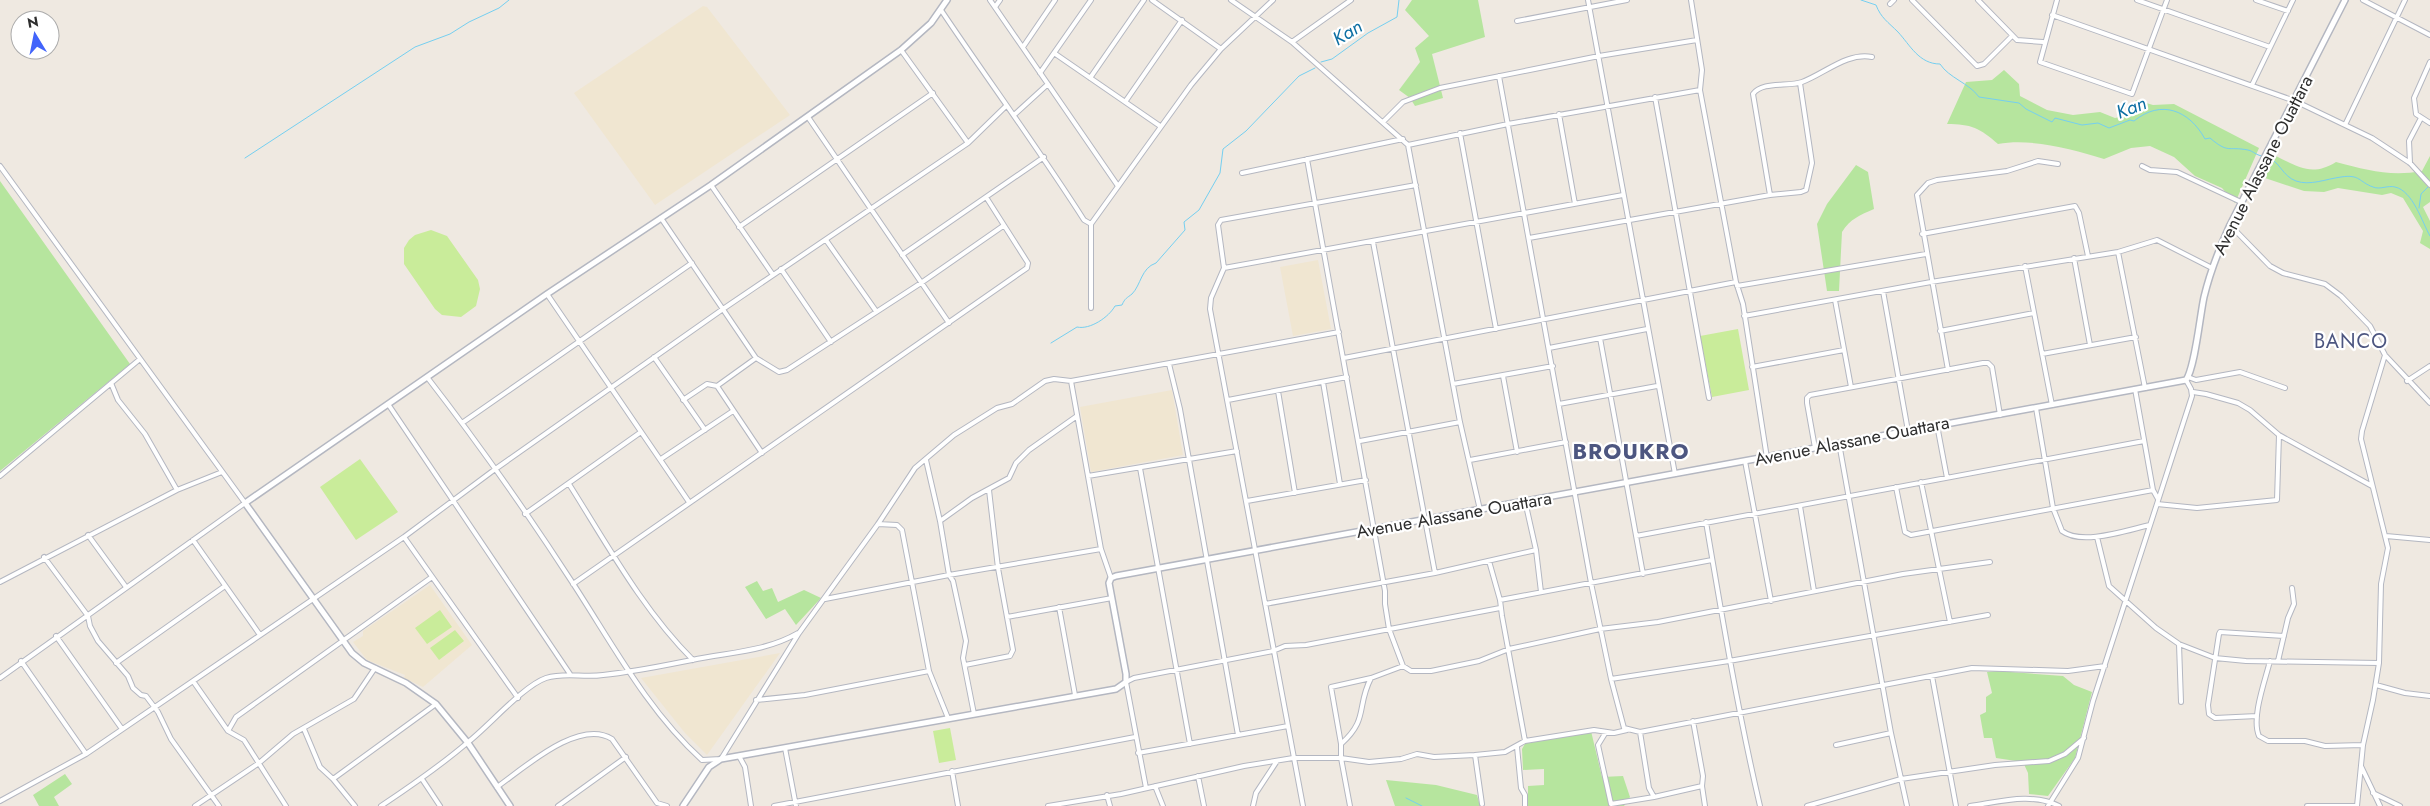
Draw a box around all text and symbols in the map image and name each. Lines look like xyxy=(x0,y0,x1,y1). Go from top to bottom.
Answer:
north arrow xyxy=(10,10,60,60)
text: N xyxy=(26,11,40,33)
water label: Kan xyxy=(1327,13,1367,52)
street label: Avenue Alassane Ouattara xyxy=(2206,71,2320,259)
water label: Kan xyxy=(2112,89,2150,126)
district label: BANCO xyxy=(2314,327,2388,356)
street label: Avenue Alassane Ouattara xyxy=(1752,409,1952,473)
district label: BROUKRO xyxy=(1572,435,1690,467)
street label: Avenue Alassane Ouattara xyxy=(1354,485,1554,545)

